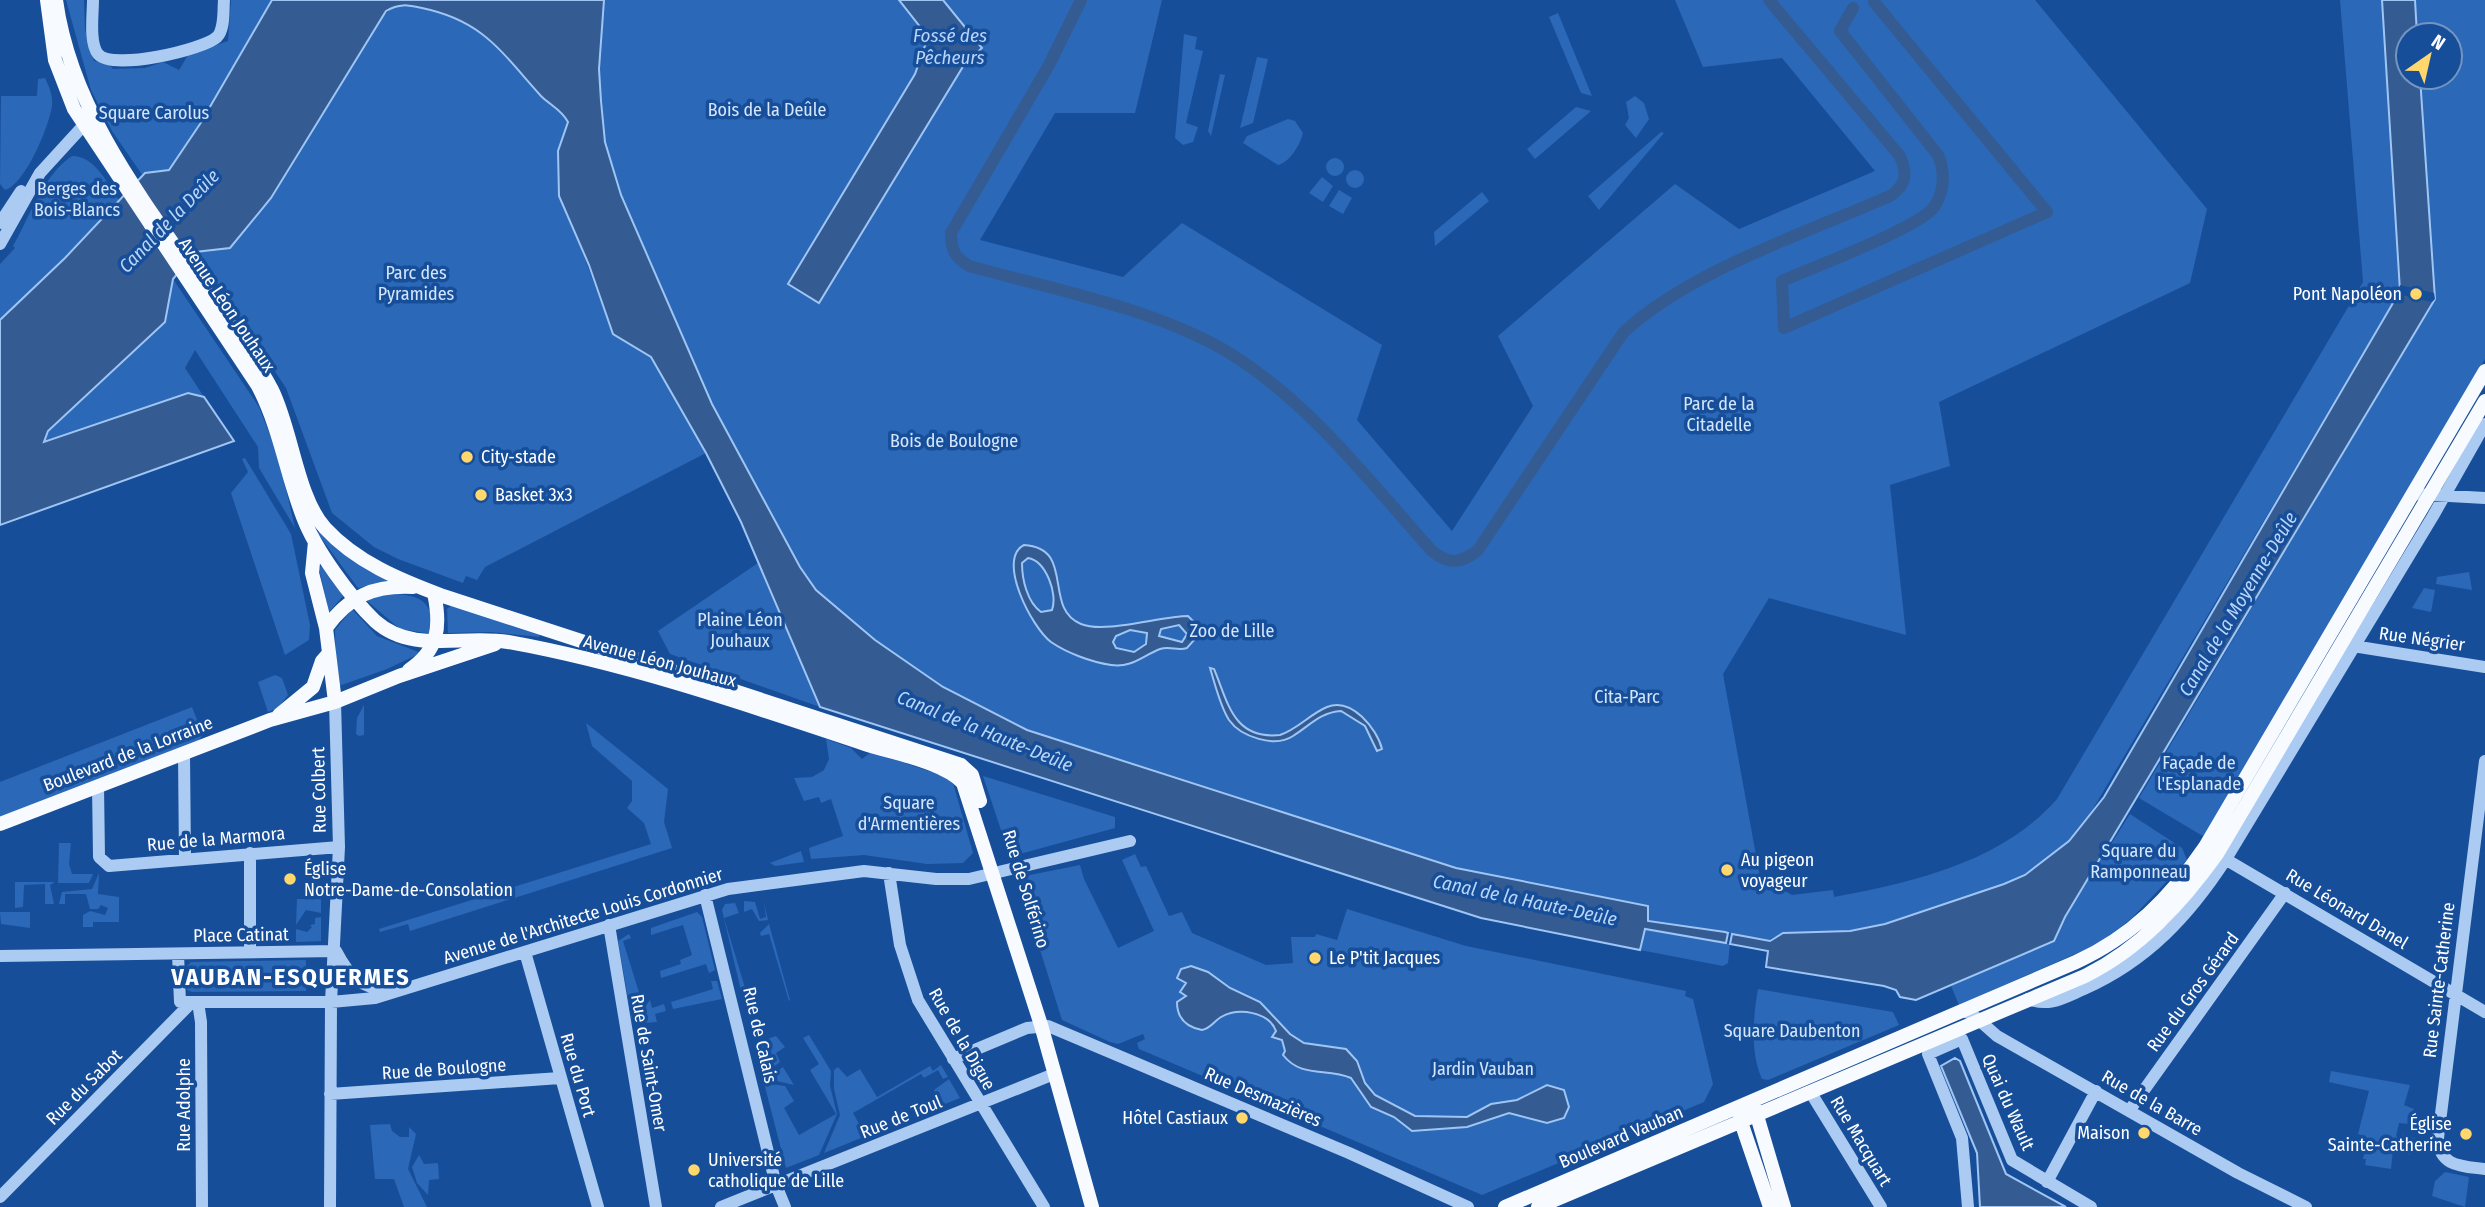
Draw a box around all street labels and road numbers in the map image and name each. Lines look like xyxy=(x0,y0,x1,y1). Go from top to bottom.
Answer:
street label: Avenue Léon Jouhaux xyxy=(174,234,280,376)
street label: Rue Négrier xyxy=(2378,622,2467,656)
street label: Avenue Léon Jouhaux xyxy=(581,630,739,692)
street label: Boulevard de la Lorraine xyxy=(40,711,216,796)
street label: Rue Colbert xyxy=(307,747,331,833)
street label: Rue de la Marmora xyxy=(146,822,286,856)
street label: Rue de Solférino xyxy=(998,827,1054,951)
street label: Avenue de l'Architecte Louis Cordonnier xyxy=(440,863,726,969)
street label: Rue Léonard Danel xyxy=(2282,864,2412,954)
street label: Rue Sainte-Catherine xyxy=(2419,901,2459,1059)
street label: Place Catinat xyxy=(193,923,289,947)
street label: Rue du Gros Gérard xyxy=(2142,928,2244,1056)
street label: Rue de la Digue xyxy=(924,984,1000,1094)
street label: Rue de Calais xyxy=(738,985,782,1086)
street label: Rue de Saint-Omer xyxy=(626,993,672,1134)
street label: Rue du Port xyxy=(556,1031,600,1120)
street label: Rue du Sabot xyxy=(41,1044,127,1130)
street label: Quai du Wault xyxy=(1977,1050,2039,1154)
street label: Rue de Boulogne xyxy=(381,1054,507,1084)
street label: Rue Adolphe xyxy=(173,1058,195,1152)
street label: Rue Desmazières xyxy=(1201,1062,1325,1132)
street label: Rue de la Barre xyxy=(2098,1065,2206,1141)
street label: Rue de Toul xyxy=(857,1091,945,1143)
street label: Rue Macquart xyxy=(1825,1092,1897,1190)
street label: Boulevard Vauban xyxy=(1556,1101,1686,1173)

